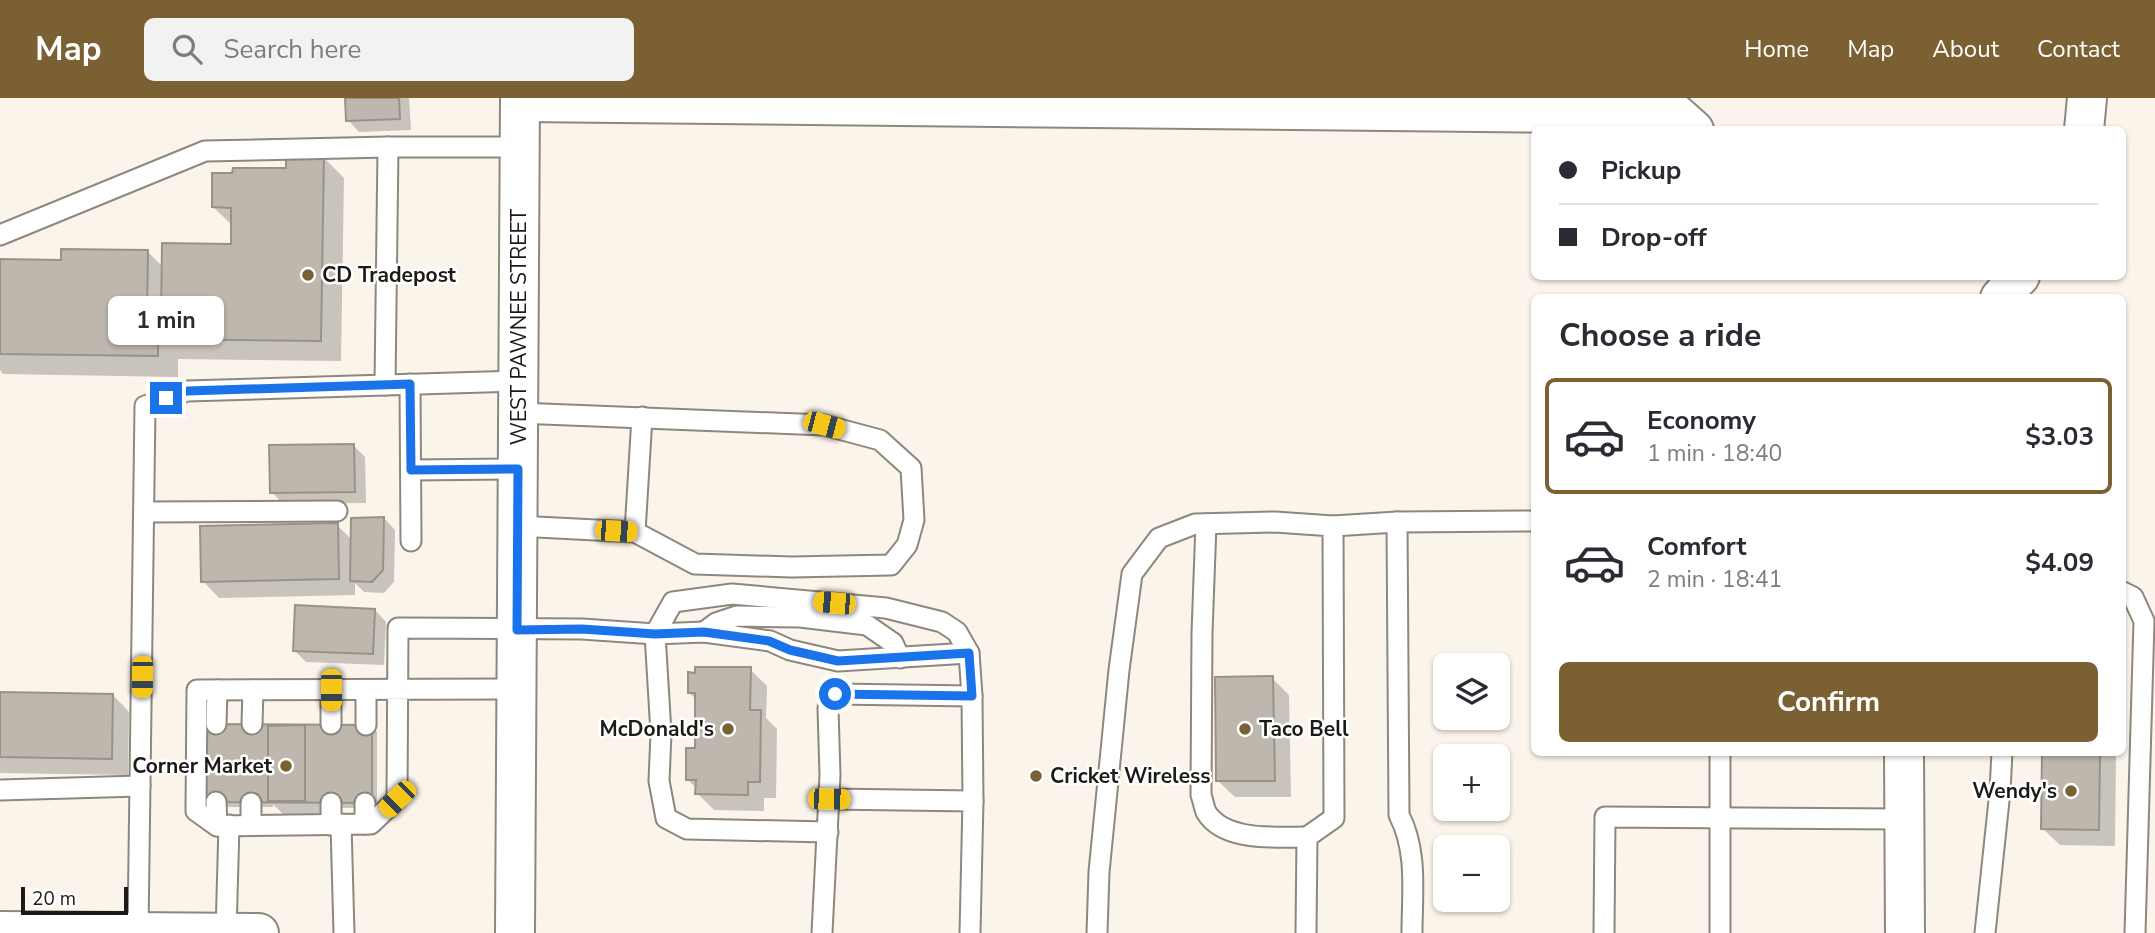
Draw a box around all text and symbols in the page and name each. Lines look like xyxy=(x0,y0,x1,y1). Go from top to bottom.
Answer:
search box xyxy=(144,18,634,81)
text: Map xyxy=(35,27,102,72)
icon: search xyxy=(168,30,206,68)
text: Search here xyxy=(224,32,361,67)
text: Home xyxy=(1744,33,1809,65)
text: Map xyxy=(1847,33,1894,65)
text: About xyxy=(1932,33,1999,65)
text: Contact xyxy=(2037,33,2120,65)
text: Pickup xyxy=(1601,153,1681,188)
street label: WEST PAWNEE STREET xyxy=(505,208,533,445)
text: Drop-off xyxy=(1601,220,1707,255)
place label: CD Tradepost xyxy=(322,261,457,289)
marker: CD Tradepost xyxy=(300,267,316,283)
callout: 1 min xyxy=(108,296,224,345)
text: 1 min xyxy=(136,305,196,336)
text: Choose a ride xyxy=(1559,314,1761,357)
route end xyxy=(150,382,182,414)
text: Economy xyxy=(1647,403,1756,438)
icon: car xyxy=(1563,405,1626,468)
car xyxy=(801,409,848,441)
text: $3.03 xyxy=(2025,419,2094,454)
text: 1 min · 18:40 xyxy=(1647,438,1782,469)
car xyxy=(595,519,638,543)
text: Comfort xyxy=(1647,529,1747,564)
icon: car xyxy=(1563,531,1626,594)
text: $4.09 xyxy=(2025,545,2094,580)
text: 2 min · 18:41 xyxy=(1647,564,1782,595)
car xyxy=(813,591,856,615)
map controls xyxy=(1433,653,1510,912)
button: layers xyxy=(1433,653,1510,730)
car xyxy=(132,656,153,698)
button: Confirm xyxy=(1559,662,2098,742)
car xyxy=(321,669,342,711)
route start xyxy=(819,678,851,710)
place label: McDonald's xyxy=(599,715,714,743)
place label: Taco Bell xyxy=(1259,715,1349,743)
marker: McDonald's xyxy=(720,721,736,737)
marker: Taco Bell xyxy=(1237,721,1253,737)
button: + xyxy=(1433,744,1510,821)
place label: Corner Market xyxy=(132,752,273,780)
marker: Corner Market xyxy=(278,758,294,774)
place label: Cricket Wireless xyxy=(1050,762,1211,790)
marker: Cricket Wireless xyxy=(1028,768,1044,784)
car xyxy=(375,777,420,821)
place label: Wendy's xyxy=(1972,777,2057,805)
marker: Wendy's xyxy=(2063,783,2079,799)
car xyxy=(808,788,851,810)
button: − xyxy=(1433,835,1510,912)
scale bar xyxy=(21,884,128,916)
text: 20 m xyxy=(32,886,76,912)

